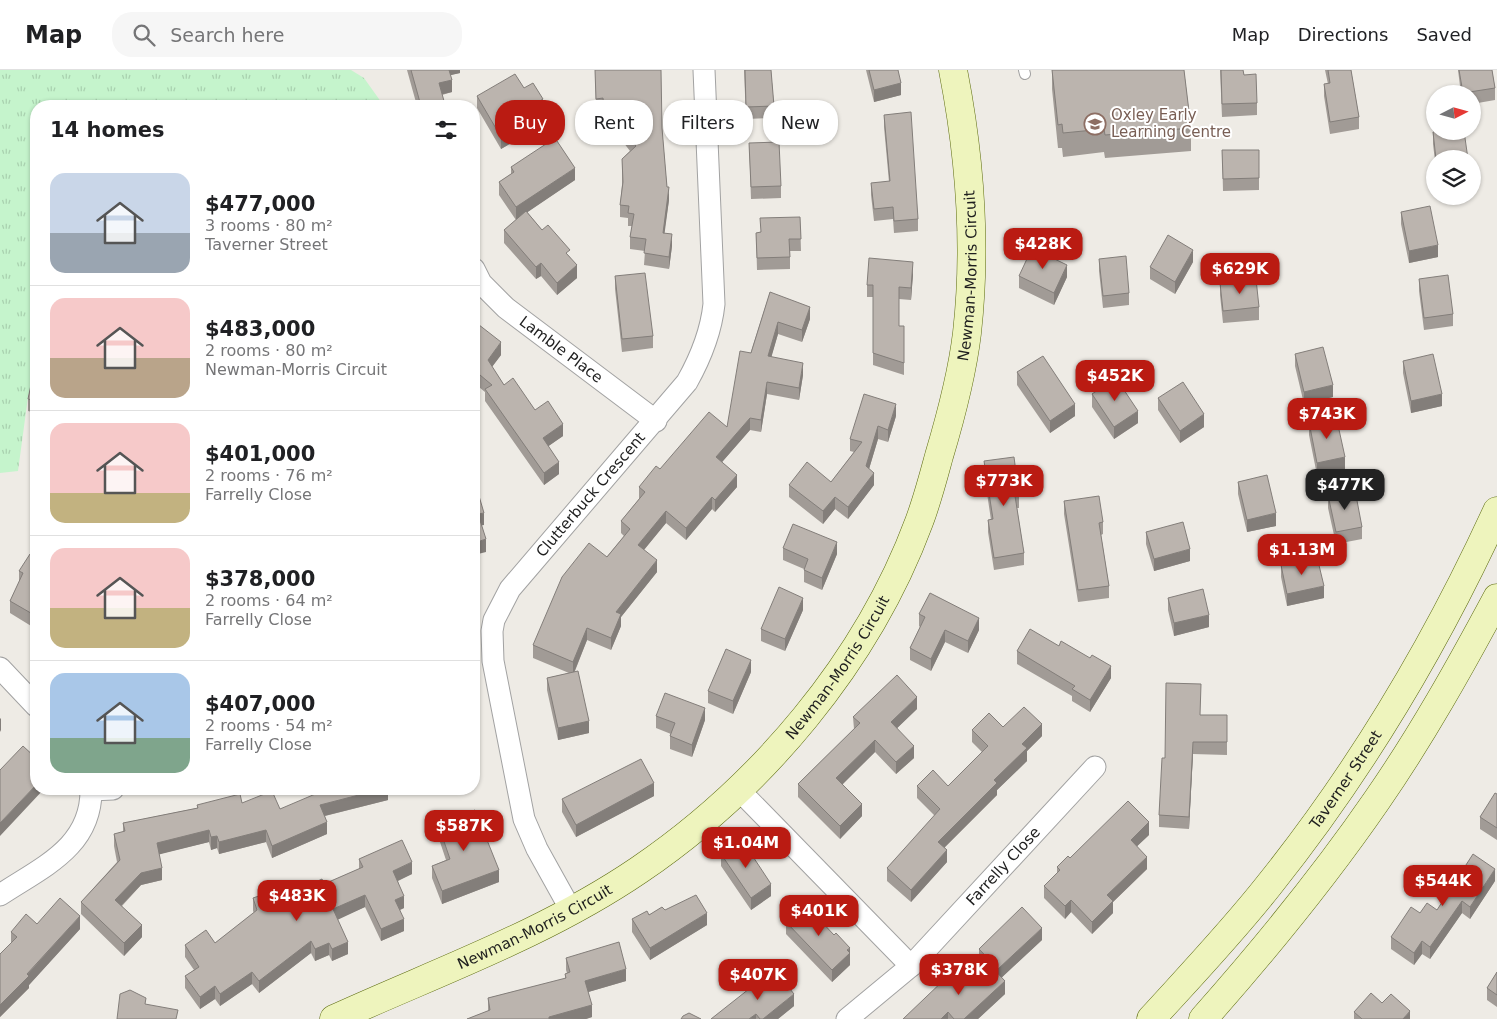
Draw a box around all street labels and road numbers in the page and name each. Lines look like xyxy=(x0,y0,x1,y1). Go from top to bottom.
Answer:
street label: Newman-Morris Circuit xyxy=(954,190,981,362)
street label: Lamble Place xyxy=(516,312,606,387)
street label: Clutterbuck Crescent xyxy=(532,429,649,561)
street label: Newman-Morris Circuit xyxy=(782,593,893,743)
street label: Taverner Street xyxy=(1305,727,1386,833)
street label: Farrelly Close xyxy=(963,823,1044,909)
street label: Newman-Morris Circuit xyxy=(455,880,616,973)

